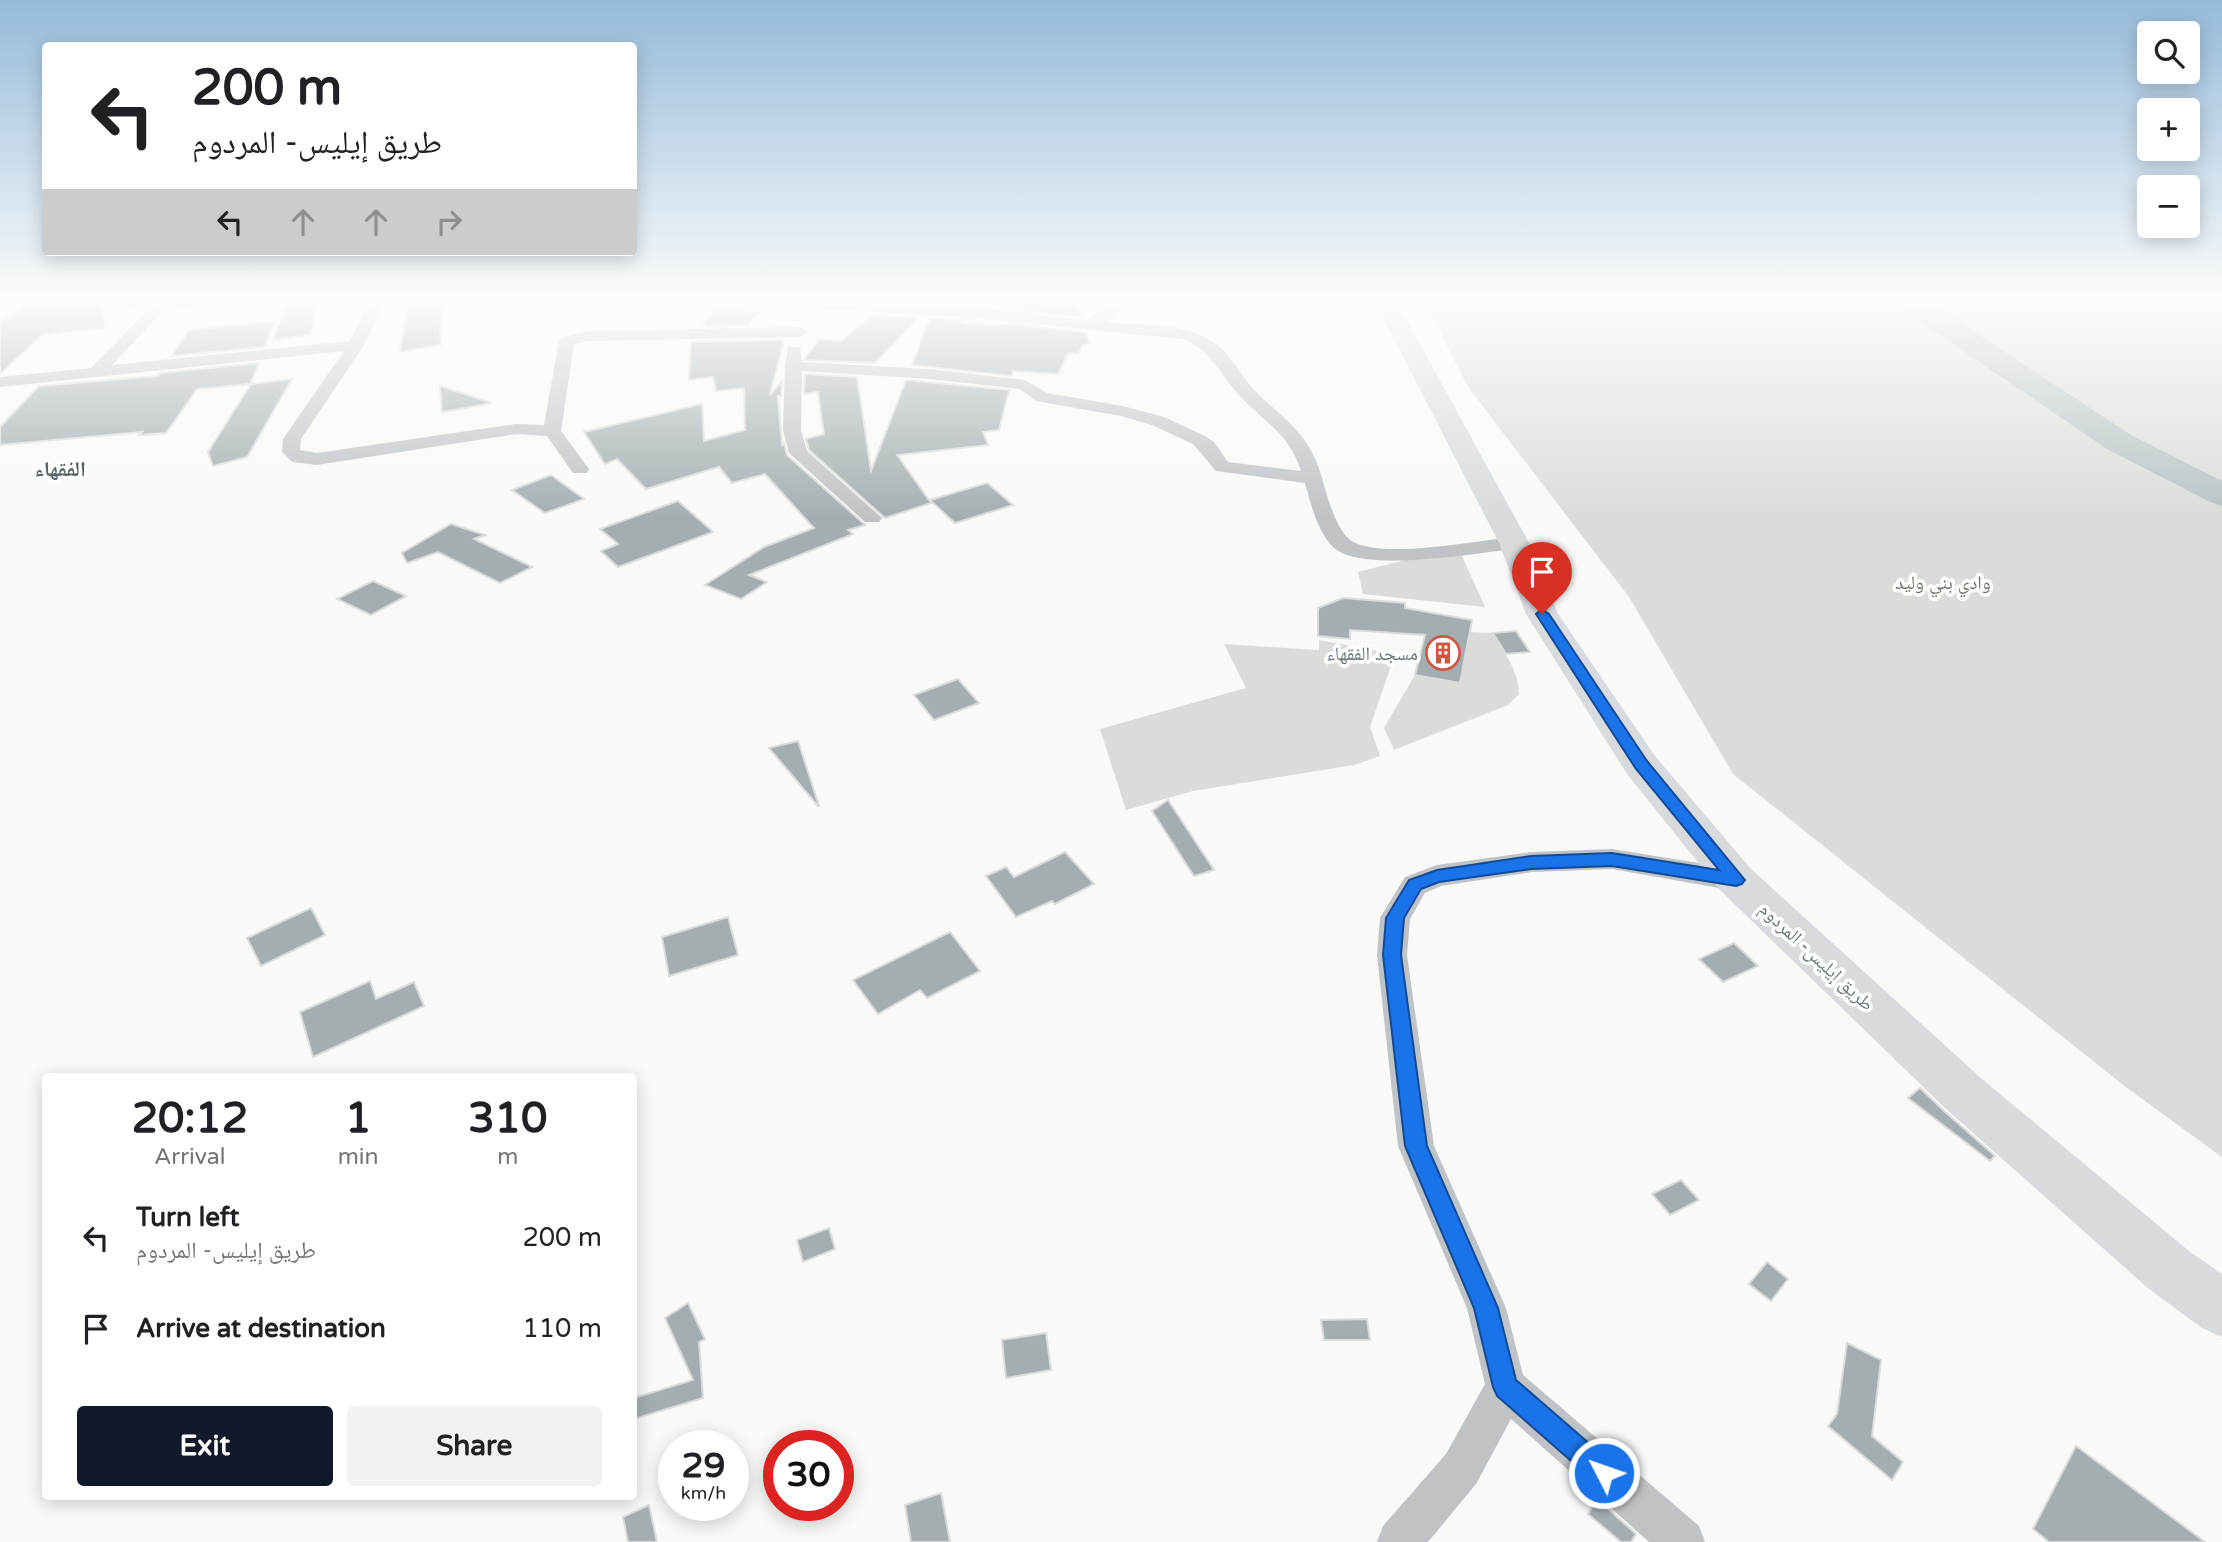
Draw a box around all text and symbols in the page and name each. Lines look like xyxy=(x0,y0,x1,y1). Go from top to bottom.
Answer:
map controls xyxy=(2137,21,2200,238)
button: search xyxy=(2137,21,2200,84)
text: 200 m xyxy=(192,59,342,118)
icon: left xyxy=(77,70,168,161)
button: + xyxy=(2137,98,2200,161)
text: طريق إيليس- المردوم xyxy=(192,124,442,162)
button: − xyxy=(2137,175,2200,238)
icon: left xyxy=(211,203,249,241)
icon: ahead xyxy=(284,203,322,241)
icon: ahead xyxy=(357,203,395,241)
icon: right xyxy=(430,203,468,241)
district label: الفقهاء xyxy=(34,457,86,482)
pin xyxy=(1512,542,1572,614)
icon: arrive xyxy=(1523,553,1561,591)
park label: وادي بني وليد xyxy=(1895,572,1991,598)
building icon: مسجد الفقهاء xyxy=(1424,634,1462,672)
place label: مسجد الفقهاء xyxy=(1327,643,1418,665)
street label: طريق إيليس- المردوم xyxy=(1753,898,1878,1017)
text: 20:12 xyxy=(132,1093,248,1144)
text: 1 xyxy=(345,1093,371,1144)
text: 310 xyxy=(468,1093,547,1144)
text: Arrival xyxy=(154,1143,225,1171)
text: min xyxy=(338,1143,379,1171)
text: m xyxy=(497,1143,518,1171)
text: Turn left xyxy=(136,1202,239,1233)
icon: left xyxy=(77,1219,115,1257)
text: 200 m xyxy=(522,1222,602,1253)
text: طريق إيليس- المردوم xyxy=(136,1237,316,1265)
icon: arrive xyxy=(77,1310,115,1348)
text: Arrive at destination xyxy=(136,1313,386,1344)
text: 110 m xyxy=(522,1313,602,1344)
button: Exit xyxy=(77,1406,333,1486)
button: Share xyxy=(347,1406,602,1486)
speed limit sign: 30 xyxy=(763,1430,854,1521)
position arrow xyxy=(1567,1436,1641,1510)
text: 29 xyxy=(682,1445,725,1487)
text: km/h xyxy=(681,1482,726,1504)

